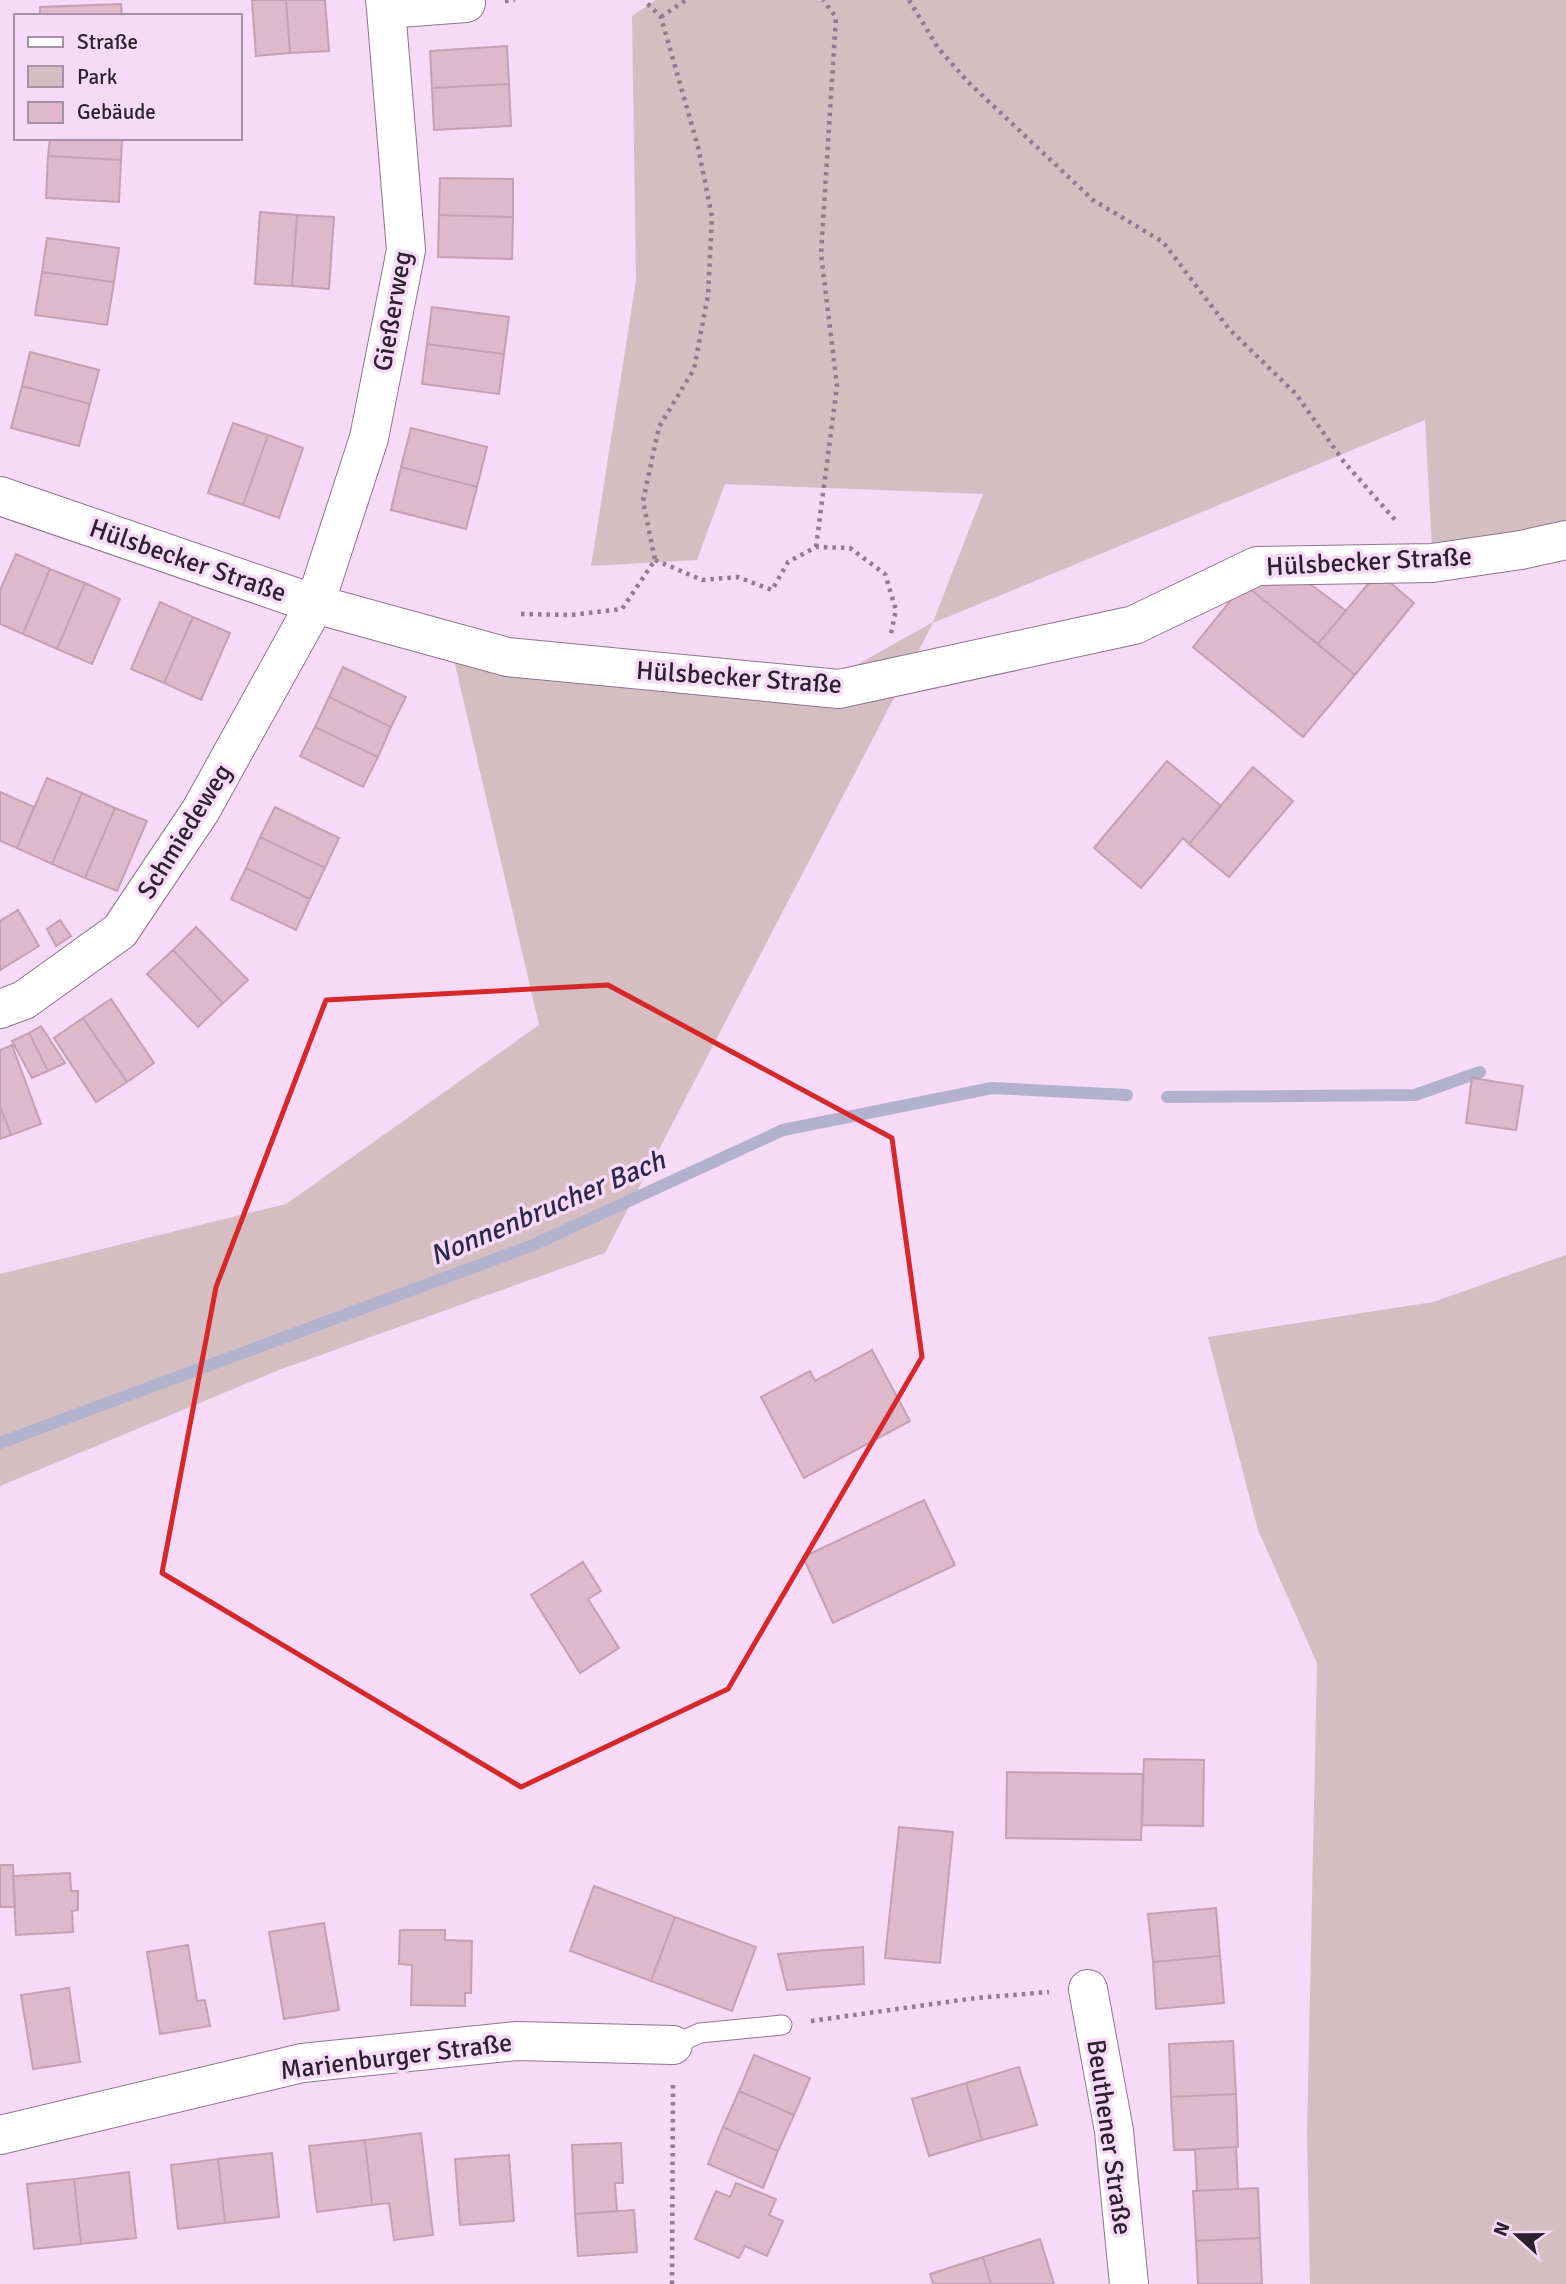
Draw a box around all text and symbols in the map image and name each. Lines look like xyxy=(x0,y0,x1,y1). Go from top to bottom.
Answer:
legend xyxy=(14,14,242,140)
text: Straße xyxy=(77,29,138,55)
text: Park xyxy=(77,64,118,90)
text: Gebäude xyxy=(77,99,156,125)
street label: Gießerweg xyxy=(367,249,419,374)
street label: Hülsbecker Straße xyxy=(85,512,290,610)
street label: Hülsbecker Straße xyxy=(1265,541,1473,583)
street label: Hülsbecker Straße xyxy=(635,655,843,701)
street label: Schmiedeweg xyxy=(131,758,239,905)
water label: Nonnenbrucher Bach xyxy=(425,1143,671,1273)
street label: Marienburger Straße xyxy=(278,2027,514,2087)
street label: Beuthener Straße xyxy=(1079,2037,1139,2237)
north arrow xyxy=(1482,2200,1552,2270)
text: N xyxy=(1488,2219,1516,2240)

